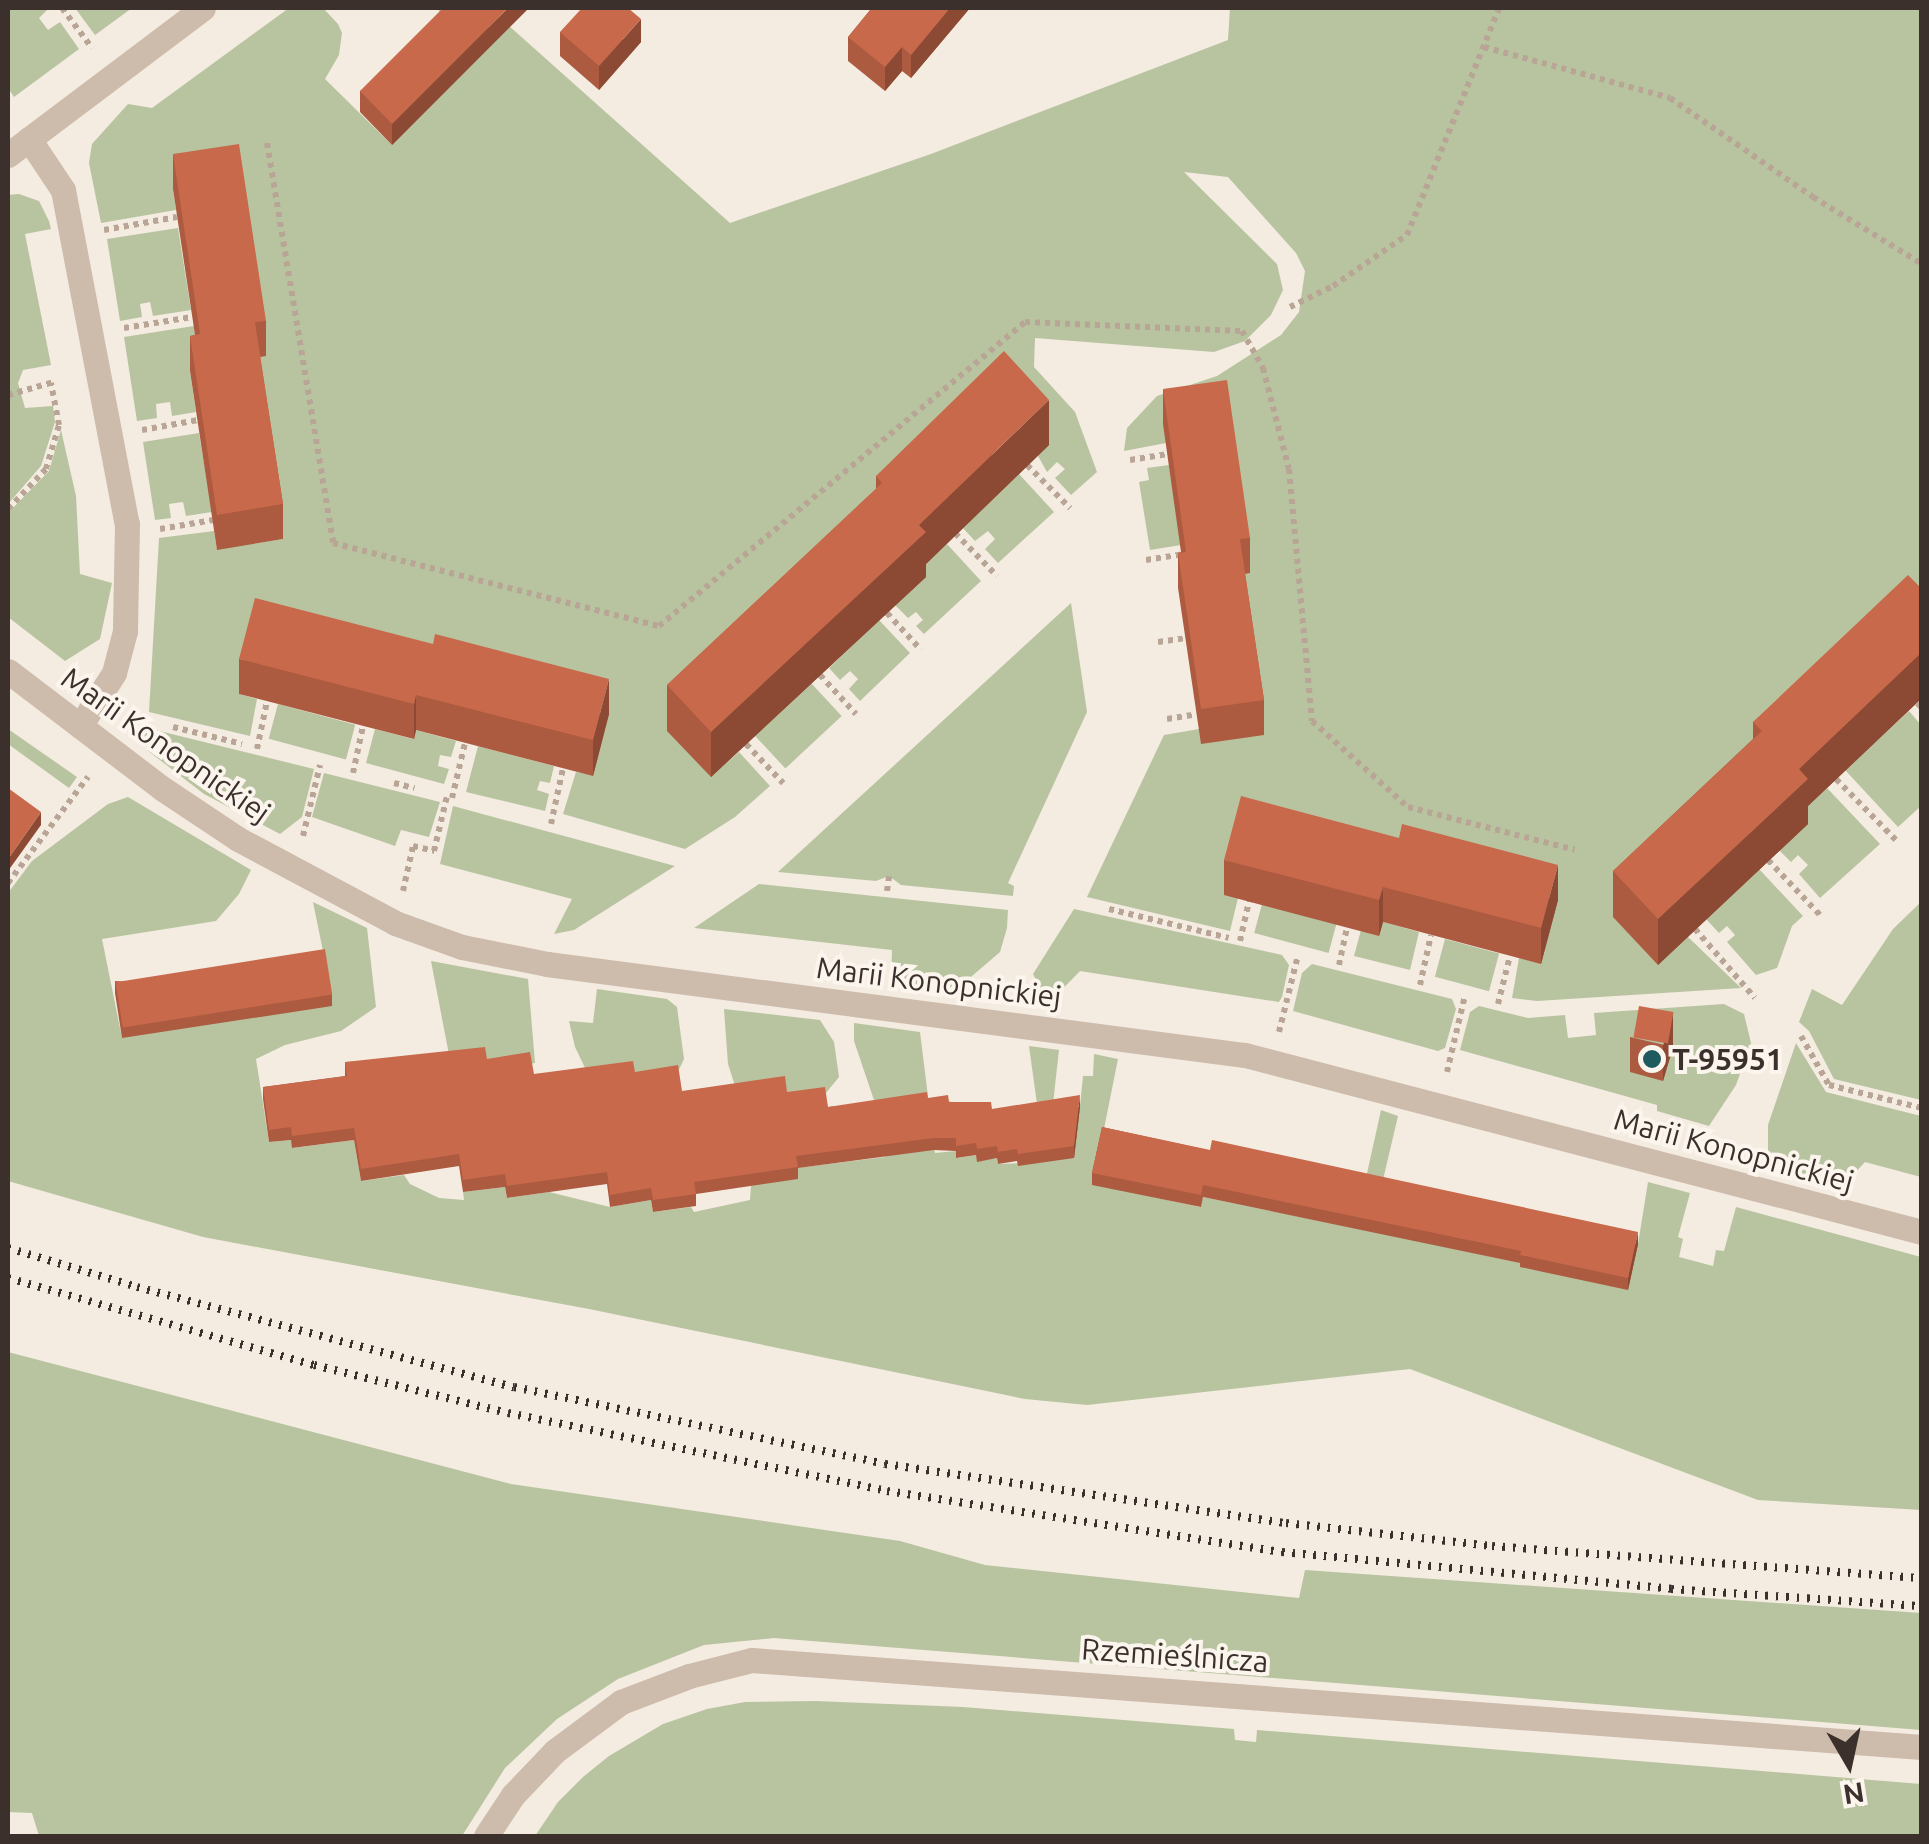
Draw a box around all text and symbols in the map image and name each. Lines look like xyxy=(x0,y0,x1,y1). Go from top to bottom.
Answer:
street label: Marii Konopnickiej xyxy=(55,660,277,830)
street label: Marii Konopnickiej xyxy=(814,949,1064,1015)
place label: T-95951 xyxy=(1672,1041,1783,1077)
marker: T-95951 xyxy=(1641,1048,1663,1070)
street label: Marii Konopnickiej xyxy=(1610,1101,1858,1199)
street label: Rzemieślnicza xyxy=(1080,1631,1270,1679)
north arrow xyxy=(1799,1714,1899,1814)
text: N xyxy=(1841,1777,1867,1811)

